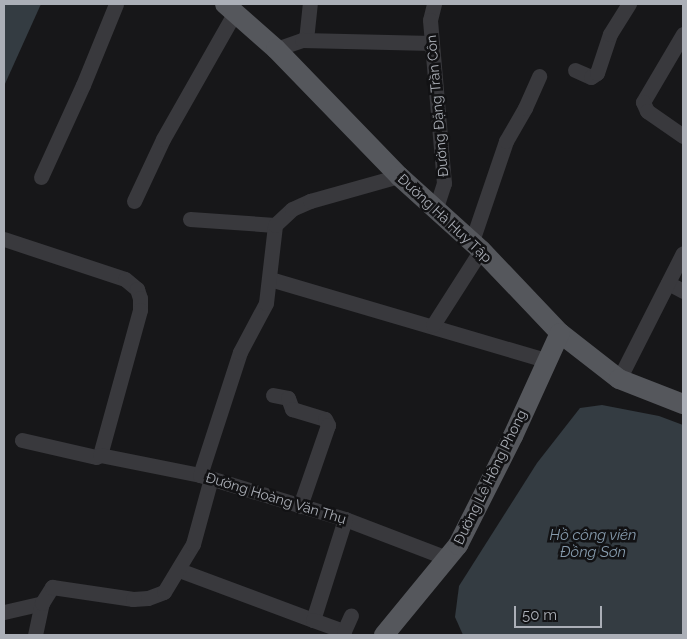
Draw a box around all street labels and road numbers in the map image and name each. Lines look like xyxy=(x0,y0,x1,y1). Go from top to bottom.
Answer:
street label: Đường Đặng Trần Côn xyxy=(422,34,452,178)
street label: Đường Hà Huy Tập xyxy=(394,170,496,266)
street label: Đường Lê Hồng Phong xyxy=(450,407,530,547)
street label: Đường Hoàng Văn Thụ xyxy=(203,469,349,527)

